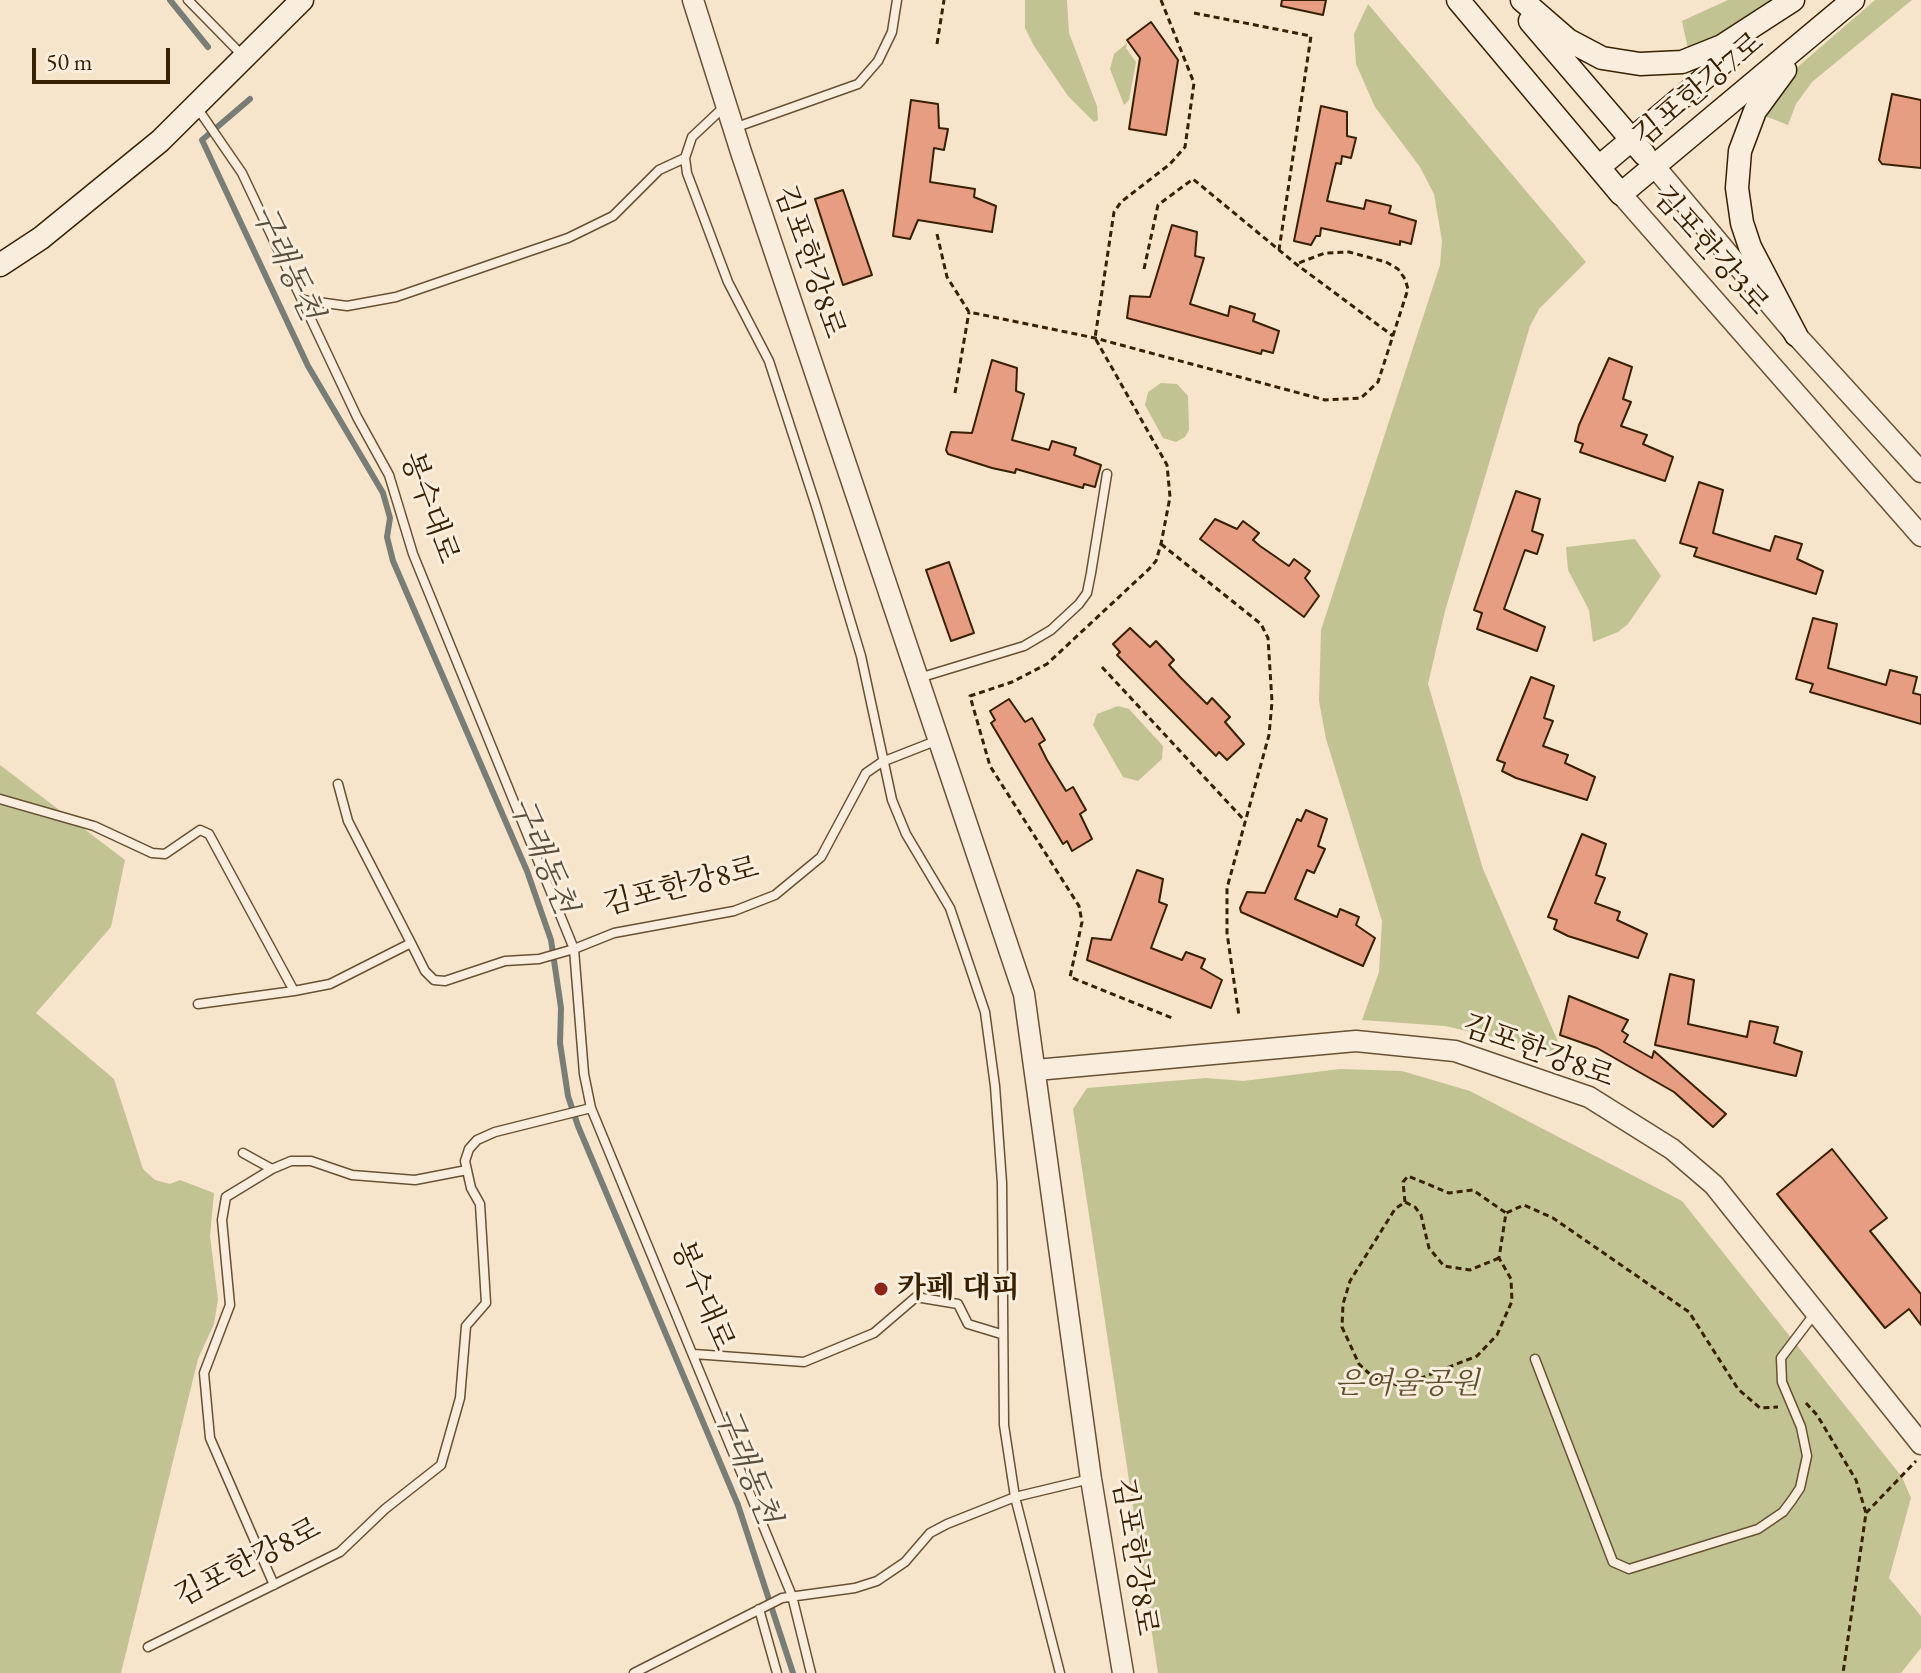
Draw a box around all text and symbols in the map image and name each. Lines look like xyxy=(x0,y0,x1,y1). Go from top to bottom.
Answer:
street label: 김포한강7로 xyxy=(1626,25,1772,155)
scale bar xyxy=(36,32,174,82)
text: 50 m xyxy=(46,46,93,77)
street label: 김포한강3로 xyxy=(1644,179,1776,323)
street label: 김포한강8로 xyxy=(766,181,852,343)
water label: 구래동천 xyxy=(242,199,330,327)
street label: 봉수대로 xyxy=(392,447,466,569)
water label: 구래동천 xyxy=(500,792,584,920)
street label: 김포한강8로 xyxy=(599,850,763,924)
street label: 김포한강8로 xyxy=(1457,1008,1619,1096)
street label: 봉수대로 xyxy=(663,1236,741,1356)
place label: 카페 대피 xyxy=(897,1271,1020,1307)
marker: 카페 대피 xyxy=(872,1280,890,1298)
park label: 은여울공원 xyxy=(1335,1367,1479,1403)
water label: 구래동천 xyxy=(705,1401,787,1531)
street label: 김포한강8로 xyxy=(1104,1476,1164,1638)
street label: 김포한강8로 xyxy=(169,1511,327,1615)

